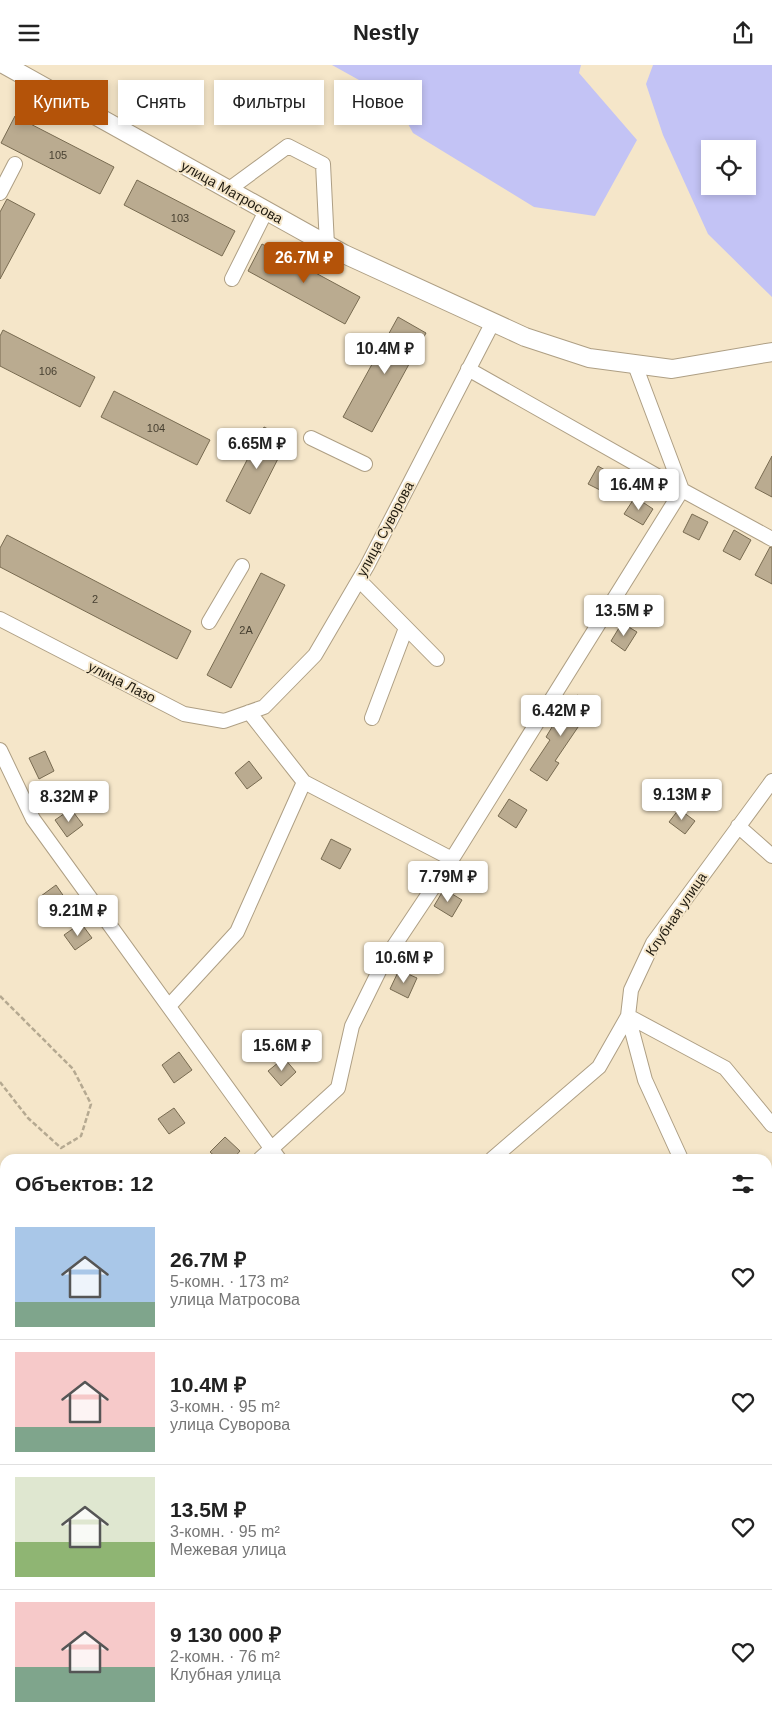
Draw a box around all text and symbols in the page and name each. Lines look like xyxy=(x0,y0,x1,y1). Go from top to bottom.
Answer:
icon: menu xyxy=(15,19,43,47)
icon: share xyxy=(729,19,757,47)
text: Nestly xyxy=(353,20,419,45)
chip: Купить xyxy=(15,80,108,125)
chip: Снять xyxy=(118,80,204,125)
chip: Фильтры xyxy=(214,80,324,125)
chip: Новое xyxy=(334,80,422,125)
map controls xyxy=(701,140,756,195)
button: locate xyxy=(701,140,756,195)
house number: 105 xyxy=(49,149,67,161)
street label: улица Матросова xyxy=(178,157,286,227)
house number: 103 xyxy=(171,212,189,224)
pin: 26.7M ₽ xyxy=(258,241,350,284)
text: 26.7M ₽ xyxy=(275,249,333,266)
pin: 10.4M ₽ xyxy=(339,333,431,375)
text: 10.4M ₽ xyxy=(356,340,414,357)
house number: 106 xyxy=(39,365,57,377)
house number: 104 xyxy=(147,422,165,434)
pin: 6.65M ₽ xyxy=(211,427,303,470)
text: 6.65M ₽ xyxy=(228,435,286,452)
pin: 16.4M ₽ xyxy=(593,469,685,511)
text: 16.4M ₽ xyxy=(610,476,668,493)
street label: улица Суворова xyxy=(353,479,417,579)
house number: 2 xyxy=(92,593,98,605)
pin: 13.5M ₽ xyxy=(578,595,670,637)
text: 13.5M ₽ xyxy=(595,602,653,619)
house number: 2А xyxy=(239,624,253,636)
street label: улица Лазо xyxy=(86,658,158,706)
pin: 6.42M ₽ xyxy=(515,695,607,737)
text: 6.42M ₽ xyxy=(532,702,590,719)
pin: 9.13M ₽ xyxy=(636,779,728,821)
pin: 8.32M ₽ xyxy=(23,781,115,823)
text: 9.13M ₽ xyxy=(653,786,711,803)
text: 8.32M ₽ xyxy=(40,788,98,805)
pin: 7.79M ₽ xyxy=(402,861,494,903)
text: 7.79M ₽ xyxy=(419,868,477,885)
street label: Клубная улица xyxy=(642,869,710,959)
pin: 9.21M ₽ xyxy=(32,895,124,937)
text: 9.21M ₽ xyxy=(49,902,107,919)
pin: 10.6M ₽ xyxy=(358,941,450,984)
text: 10.6M ₽ xyxy=(375,949,433,966)
pin: 15.6M ₽ xyxy=(236,1029,328,1072)
text: 15.6M ₽ xyxy=(253,1037,311,1054)
icon: filters xyxy=(729,1170,757,1198)
text: Объектов: 12 xyxy=(15,1172,153,1195)
icon: home xyxy=(55,1247,115,1307)
text: 26.7M ₽ xyxy=(170,1248,246,1271)
icon: heart xyxy=(729,1263,757,1291)
text: 5-комн. · 173 m² xyxy=(170,1273,289,1290)
text: улица Матросова xyxy=(170,1291,300,1308)
icon: home xyxy=(55,1372,115,1432)
text: 10.4M ₽ xyxy=(170,1373,246,1396)
icon: heart xyxy=(729,1388,757,1416)
text: 3-комн. · 95 m² xyxy=(170,1398,280,1415)
text: улица Суворова xyxy=(170,1416,290,1433)
icon: home xyxy=(55,1497,115,1557)
text: 13.5M ₽ xyxy=(170,1498,246,1521)
icon: heart xyxy=(729,1513,757,1541)
text: 3-комн. · 95 m² xyxy=(170,1523,280,1540)
text: Межевая улица xyxy=(170,1541,286,1558)
icon: home xyxy=(55,1622,115,1682)
text: 9 130 000 ₽ xyxy=(170,1623,281,1646)
icon: heart xyxy=(729,1638,757,1666)
text: 2-комн. · 76 m² xyxy=(170,1648,280,1665)
text: Клубная улица xyxy=(170,1666,281,1683)

